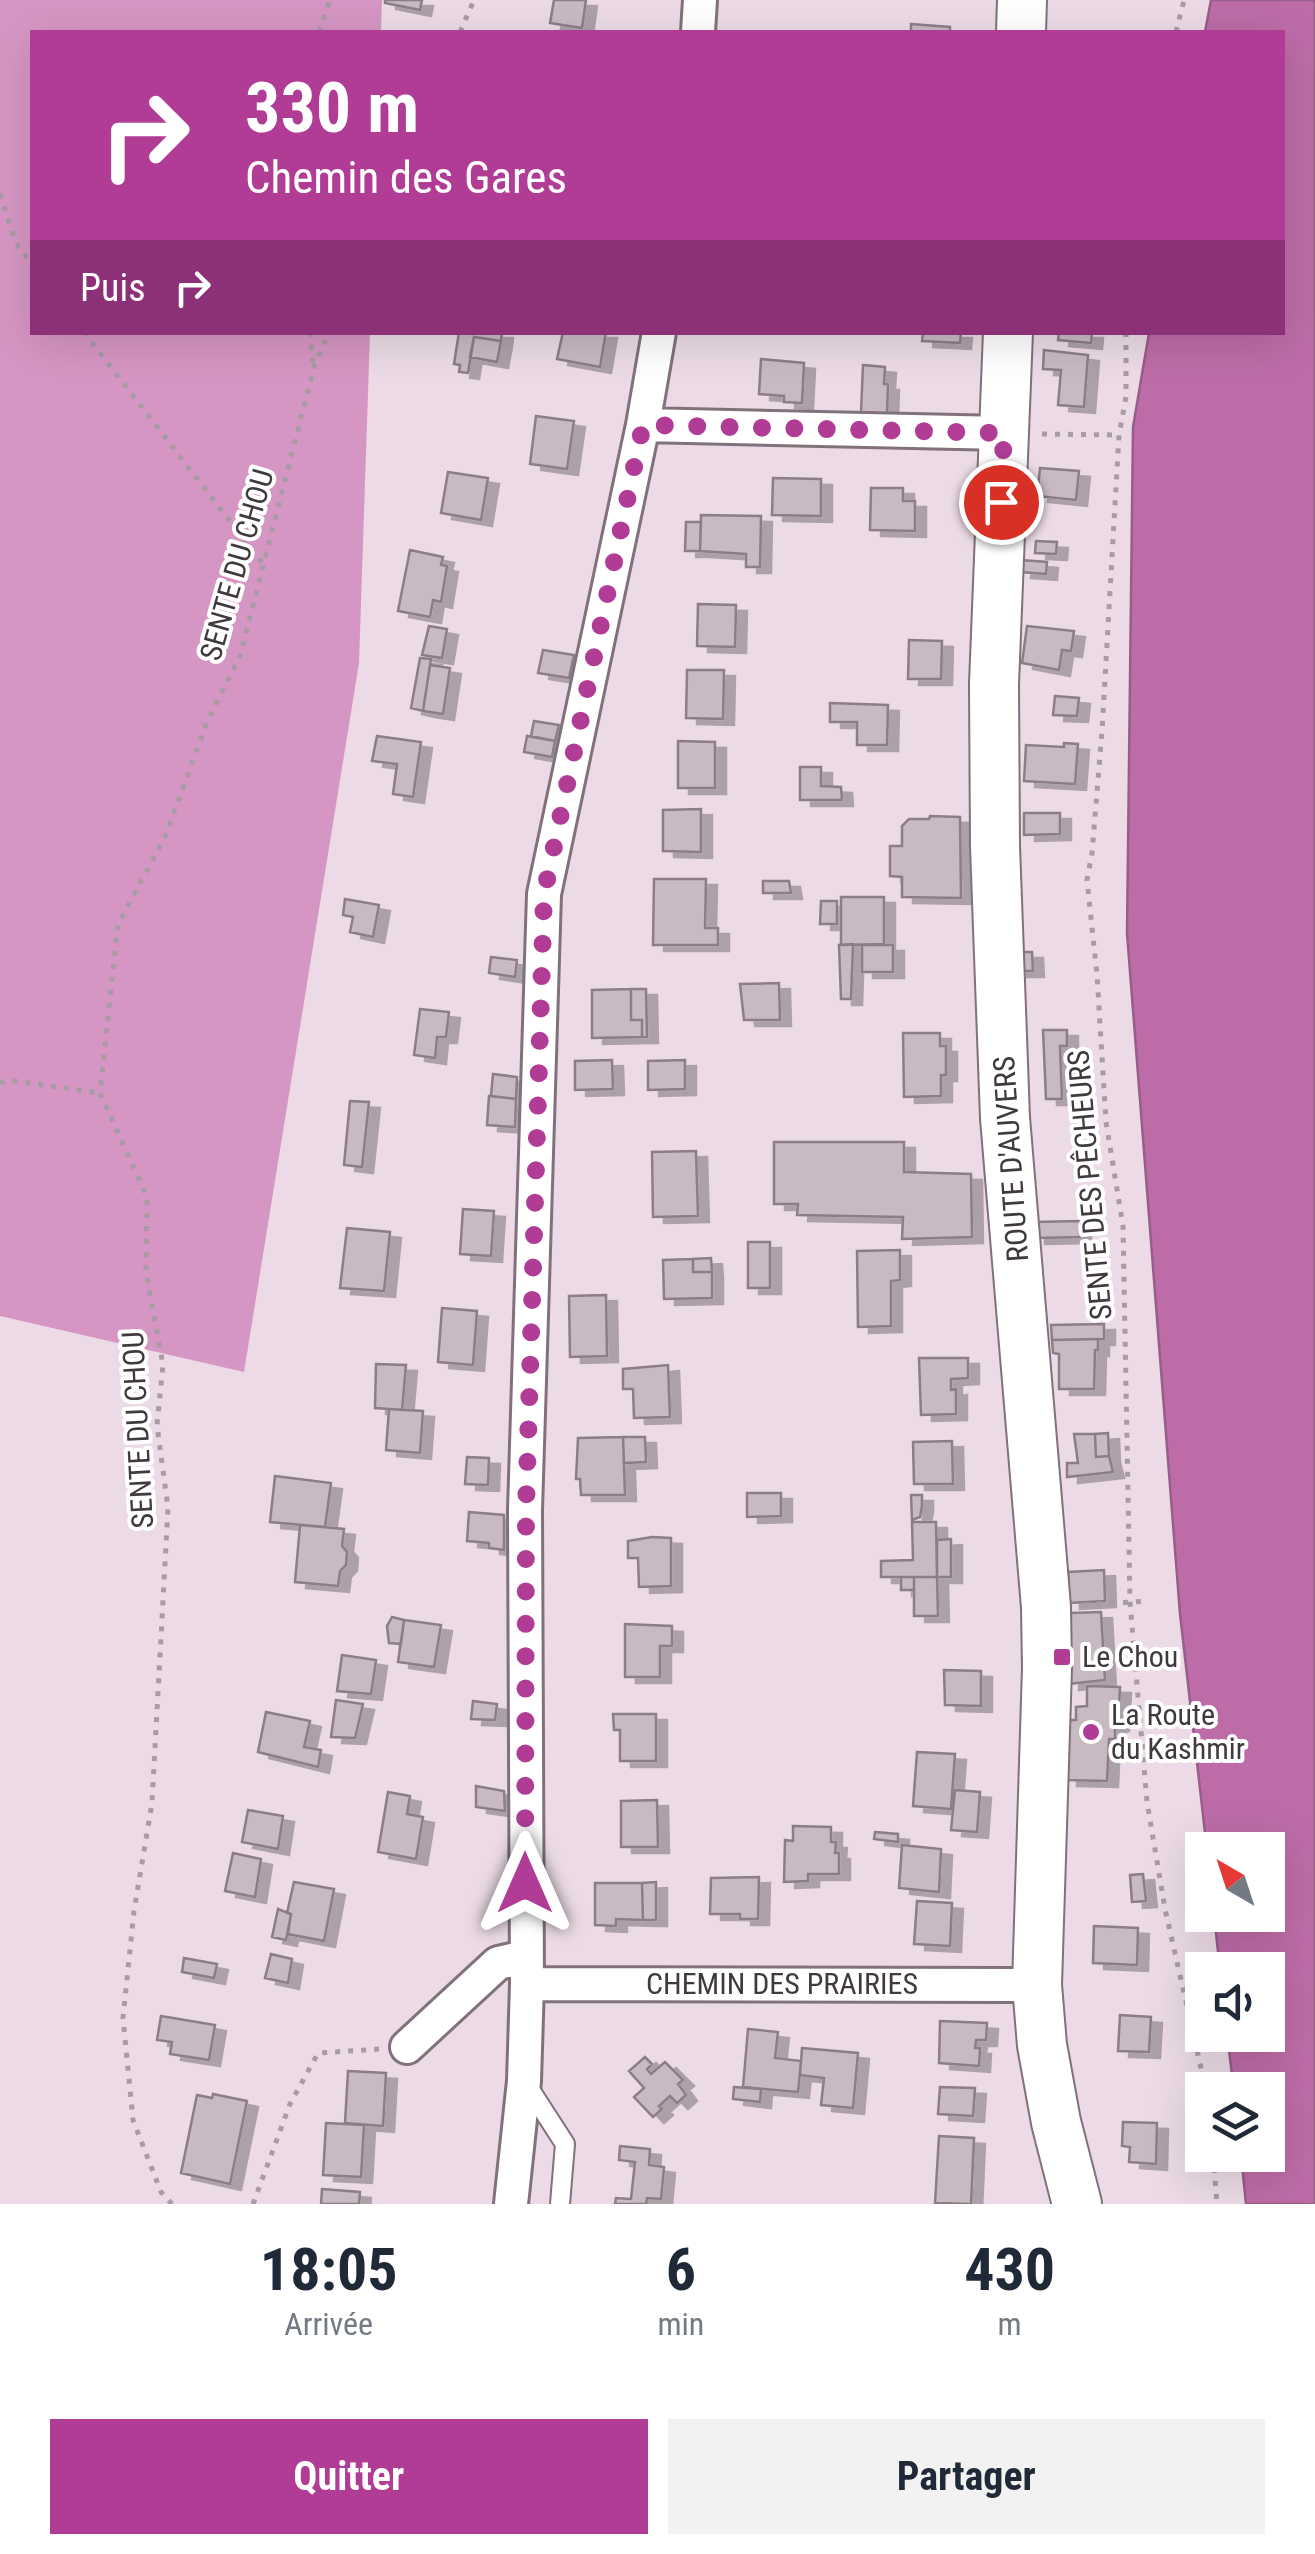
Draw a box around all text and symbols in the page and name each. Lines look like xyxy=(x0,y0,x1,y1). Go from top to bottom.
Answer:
text: 330 m xyxy=(245,67,419,149)
icon: right xyxy=(80,70,210,200)
text: Chemin des Gares xyxy=(245,151,567,204)
icon: right xyxy=(165,260,220,315)
text: Puis xyxy=(80,266,145,310)
pin xyxy=(959,460,1044,545)
street label: SENTE DU CHOU xyxy=(192,465,281,665)
icon: arrive xyxy=(974,475,1029,530)
street label: SENTE DES PÊCHEURS xyxy=(1060,1049,1119,1322)
street label: ROUTE D'AUVERS xyxy=(986,1055,1035,1263)
street label: SENTE DU CHOU xyxy=(115,1331,160,1530)
place label: Le Chou xyxy=(1082,1639,1178,1674)
marker: Le Chou xyxy=(1051,1646,1073,1668)
place label: La Route du Kashmir xyxy=(1111,1697,1245,1766)
marker: La Route du Kashmir xyxy=(1080,1721,1102,1743)
position arrow xyxy=(473,1831,577,1935)
north arrow xyxy=(1185,1832,1285,1932)
map controls xyxy=(1185,1832,1285,2172)
button: sound xyxy=(1185,1952,1285,2052)
street label: CHEMIN DES PRAIRIES xyxy=(646,1966,918,2001)
button: layers xyxy=(1185,2072,1285,2172)
text: 18:05 xyxy=(260,2234,398,2305)
text: 6 xyxy=(666,2234,696,2305)
text: 430 xyxy=(964,2234,1055,2305)
text: Arrivée xyxy=(284,2305,373,2343)
text: min xyxy=(657,2305,704,2343)
text: m xyxy=(998,2305,1022,2343)
button: Quitter xyxy=(50,2419,648,2534)
button: Partager xyxy=(668,2419,1265,2534)

